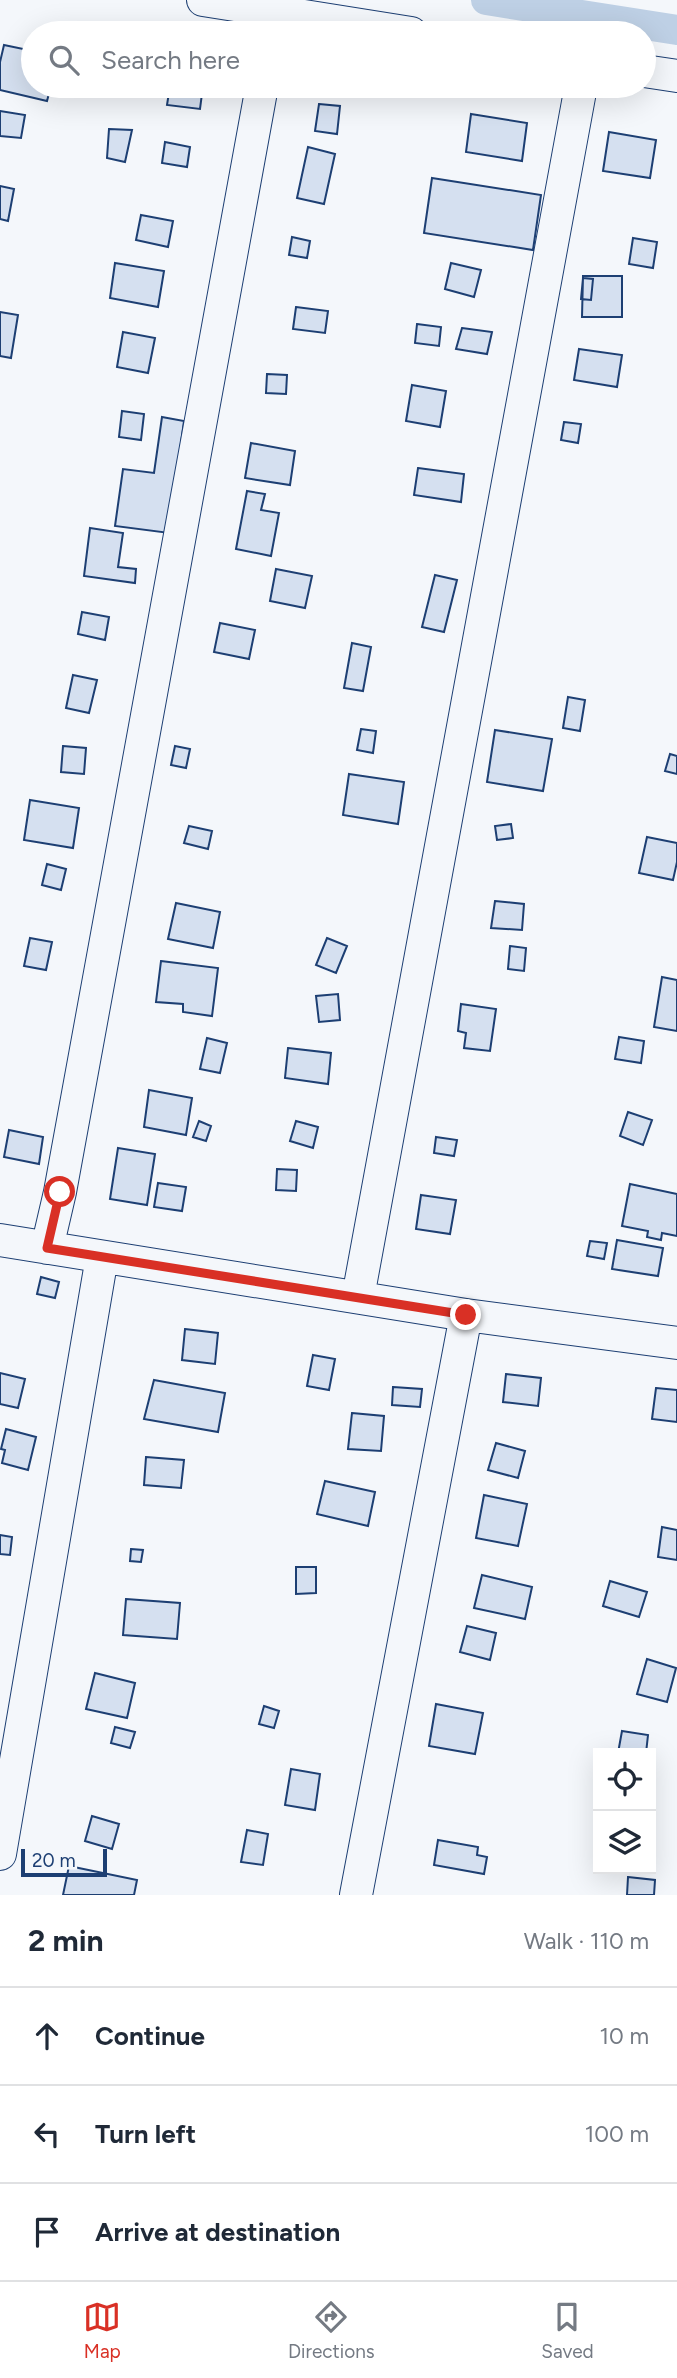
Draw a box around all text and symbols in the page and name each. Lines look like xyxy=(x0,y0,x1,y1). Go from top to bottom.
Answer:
search box xyxy=(21,21,656,98)
icon: search xyxy=(45,41,83,79)
text: Search here xyxy=(101,44,240,76)
route start xyxy=(44,1176,75,1207)
route end xyxy=(450,1299,481,1330)
map controls xyxy=(593,1748,656,1874)
button: locate xyxy=(593,1748,656,1811)
button: layers xyxy=(593,1811,656,1874)
scale bar xyxy=(21,1846,107,1878)
text: 20 m xyxy=(32,1849,76,1872)
text: 2 min xyxy=(28,1922,104,1959)
text: Walk · 110 m xyxy=(524,1927,649,1955)
icon: ahead xyxy=(28,2017,66,2055)
text: Continue xyxy=(95,2020,205,2052)
text: 10 m xyxy=(600,2022,649,2050)
icon: left xyxy=(28,2115,66,2153)
text: Turn left xyxy=(95,2118,196,2150)
text: 100 m xyxy=(585,2120,649,2148)
icon: arrive xyxy=(28,2213,66,2251)
text: Arrive at destination xyxy=(95,2216,340,2248)
tab: Map xyxy=(83,2298,121,2363)
tab: Directions xyxy=(288,2298,375,2363)
tab: Saved xyxy=(541,2298,594,2363)

